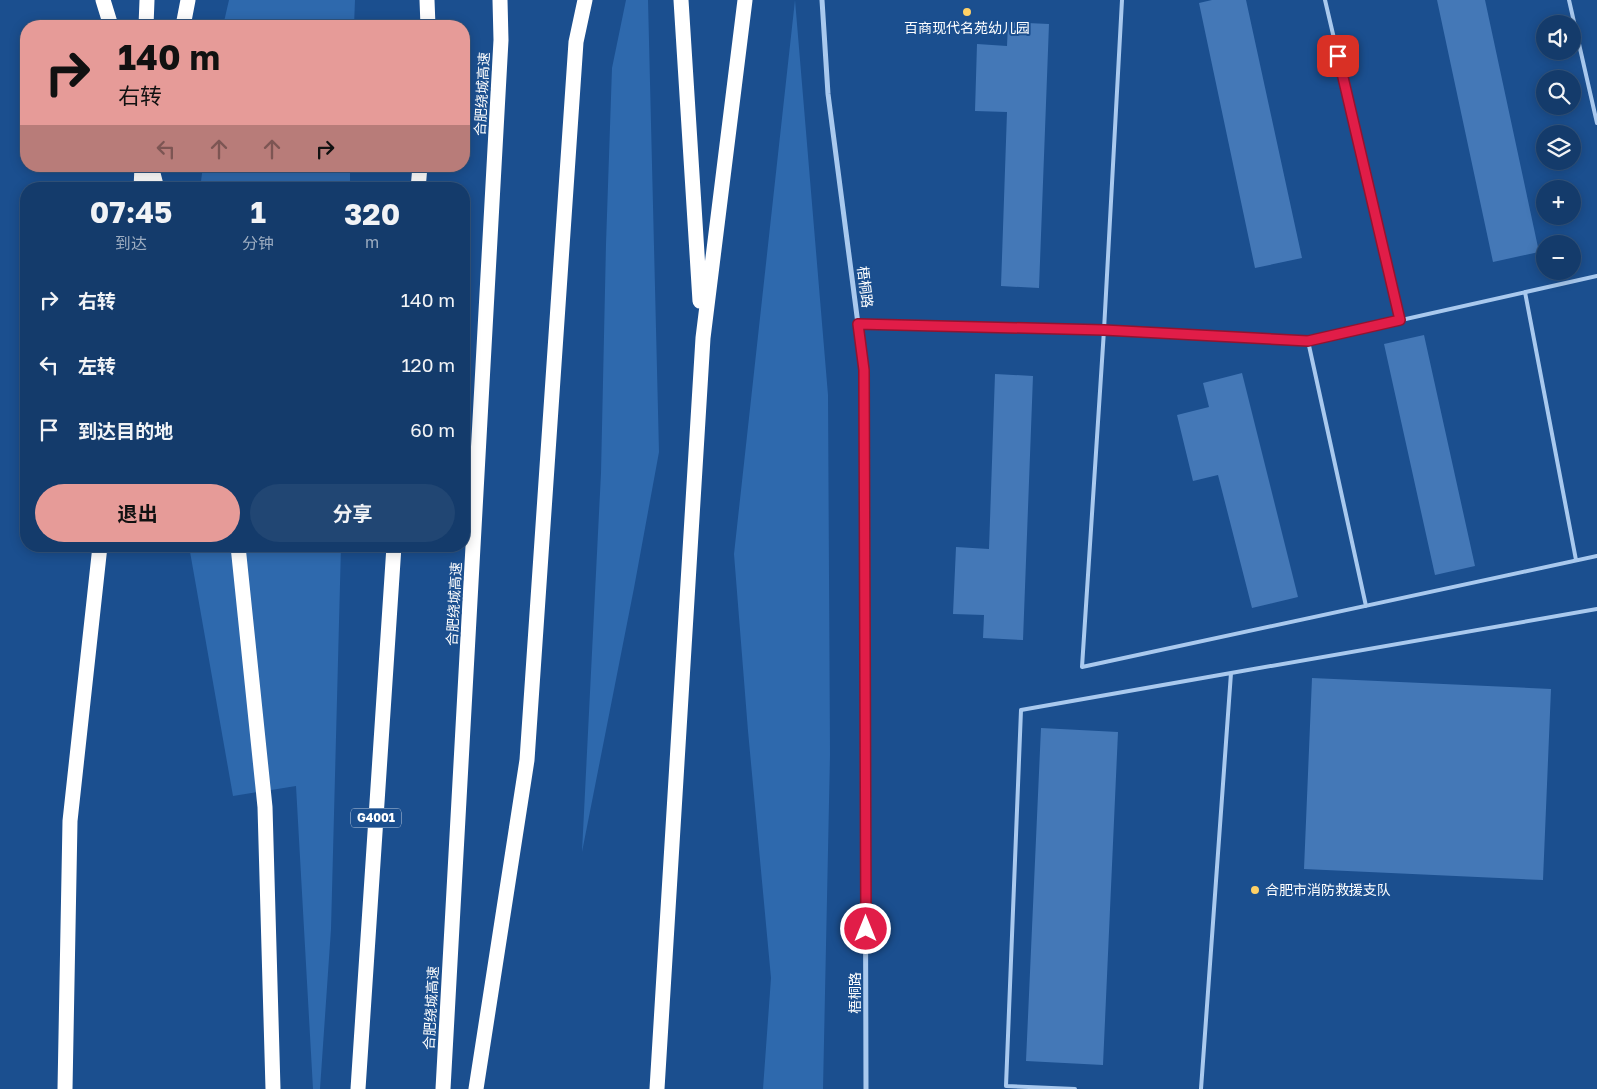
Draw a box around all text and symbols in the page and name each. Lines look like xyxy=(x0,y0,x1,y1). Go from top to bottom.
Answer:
marker: 百商现代名苑幼儿园 xyxy=(961,6,973,18)
map controls xyxy=(1536,15,1581,280)
button: sound xyxy=(1536,15,1581,60)
place label: 百商现代名苑幼儿园 xyxy=(904,19,1030,36)
pin xyxy=(1317,35,1359,77)
text: 140 m xyxy=(118,36,220,78)
icon: right xyxy=(35,40,100,105)
icon: arrive xyxy=(1324,42,1352,70)
street label: 合肥绕城高速 xyxy=(471,52,492,136)
button: search xyxy=(1536,70,1581,115)
text: 右转 xyxy=(118,82,162,109)
button: layers xyxy=(1536,125,1581,170)
icon: left xyxy=(152,135,180,163)
icon: ahead xyxy=(205,135,233,163)
icon: ahead xyxy=(258,135,286,163)
icon: right xyxy=(311,135,339,163)
button: + xyxy=(1536,180,1581,225)
text: 07:45 xyxy=(90,194,172,230)
text: 1 xyxy=(250,194,266,230)
text: 320 xyxy=(344,196,400,232)
text: m xyxy=(365,232,379,252)
text: 到达 xyxy=(115,233,147,253)
text: 分钟 xyxy=(242,233,274,253)
button: − xyxy=(1536,235,1581,280)
street label: 梧桐路 xyxy=(855,265,876,309)
icon: right xyxy=(35,286,63,314)
text: 140 m xyxy=(401,288,455,311)
text: 右转 xyxy=(78,289,116,312)
icon: left xyxy=(35,351,63,379)
text: 120 m xyxy=(401,353,455,376)
text: 左转 xyxy=(78,354,116,377)
icon: arrive xyxy=(35,416,63,444)
text: 60 m xyxy=(410,418,455,441)
text: 到达目的地 xyxy=(78,419,173,442)
button: 退出 xyxy=(35,484,240,542)
button: 分享 xyxy=(250,484,455,542)
street label: 合肥绕城高速 xyxy=(443,562,464,646)
road number: G4001 xyxy=(351,808,401,828)
place label: 合肥市消防救援支队 xyxy=(1265,881,1391,898)
marker: 合肥市消防救援支队 xyxy=(1249,884,1261,896)
position arrow xyxy=(839,902,891,954)
street label: 合肥绕城高速 xyxy=(420,966,441,1050)
street label: 梧桐路 xyxy=(846,972,863,1014)

